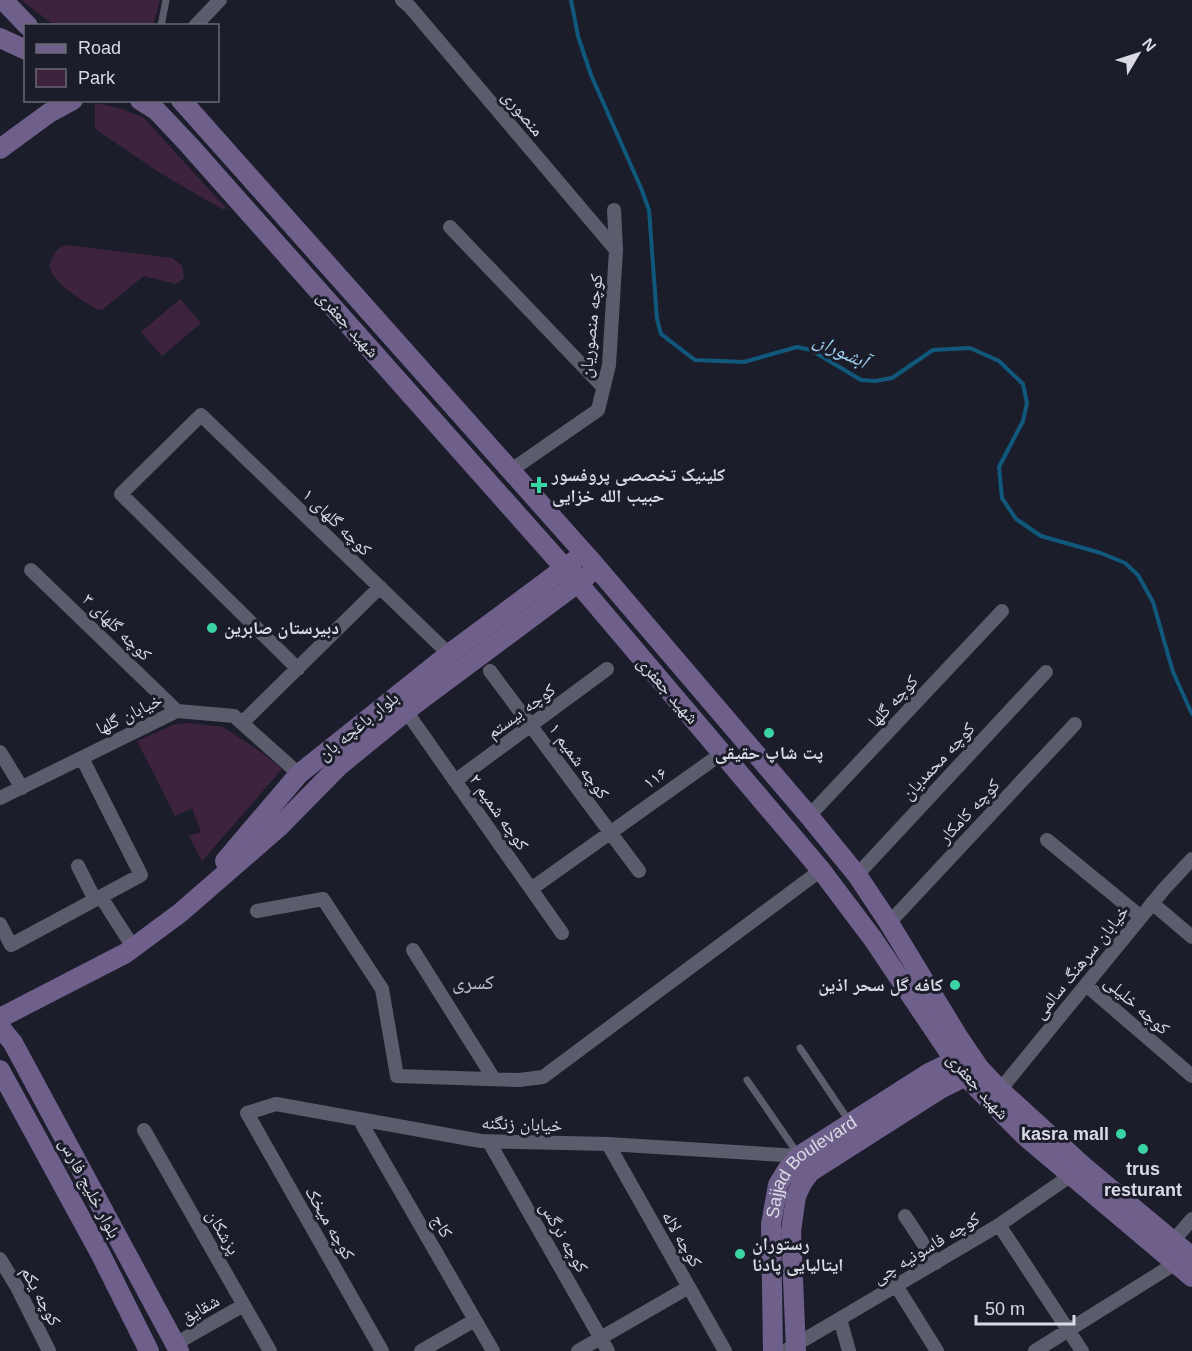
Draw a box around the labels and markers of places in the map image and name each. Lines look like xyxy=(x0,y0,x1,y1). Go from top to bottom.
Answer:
place label: کلینیک تخصصی پروفسور حبیب الله خزایی xyxy=(551,465,725,507)
marker: کلینیک تخصصی پروفسور حبیب الله خزایی xyxy=(530,476,548,494)
place label: دبیرستان صابرین xyxy=(224,618,339,639)
marker: دبیرستان صابرین xyxy=(205,621,219,635)
marker: پت شاپ حقیقی xyxy=(762,726,776,740)
place label: پت شاپ حقیقی xyxy=(715,743,823,764)
place label: کافه گل سحر اذین xyxy=(818,975,943,996)
marker: کافه گل سحر اذین xyxy=(948,978,962,992)
place label: kasra mall xyxy=(1021,1124,1109,1144)
marker: kasra mall xyxy=(1114,1127,1128,1141)
marker: trus resturant xyxy=(1136,1142,1150,1156)
place label: trus resturant xyxy=(1104,1159,1182,1200)
place label: رستوران ایتالیایی پادنا xyxy=(752,1234,843,1276)
marker: رستوران ایتالیایی پادنا xyxy=(733,1247,747,1261)

